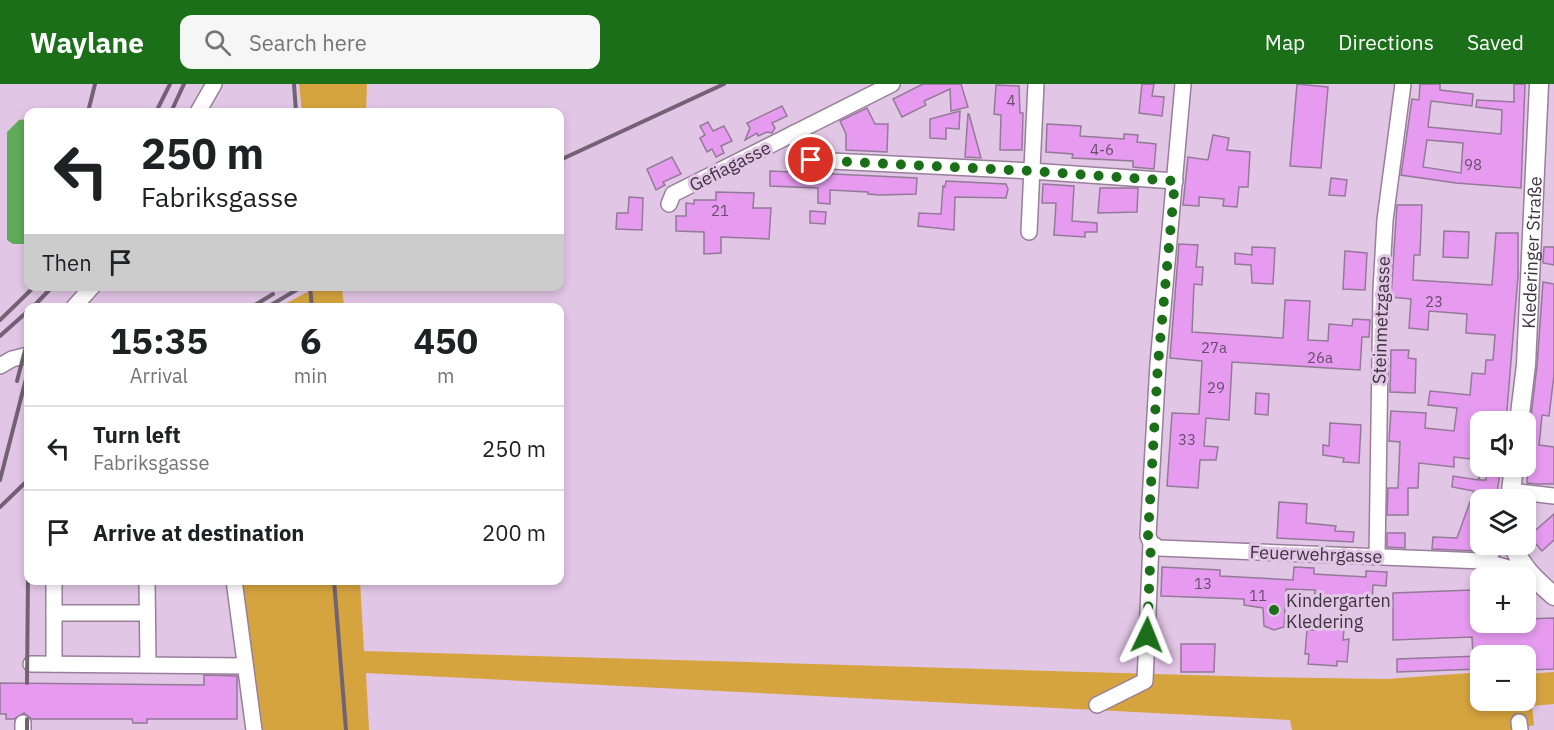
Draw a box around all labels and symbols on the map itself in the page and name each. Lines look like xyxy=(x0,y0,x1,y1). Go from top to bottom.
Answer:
house number: 4 xyxy=(1006,91,1016,110)
pin xyxy=(785,134,836,185)
street label: Gefiagasse xyxy=(685,136,775,196)
house number: 4-6 xyxy=(1090,140,1114,159)
house number: 98 xyxy=(1464,155,1482,174)
street label: Klederinger Straße xyxy=(1516,176,1546,329)
house number: 21 xyxy=(711,201,729,220)
street label: Steinmetzgasse xyxy=(1367,256,1395,384)
house number: 23 xyxy=(1425,292,1443,311)
house number: 27a xyxy=(1201,338,1227,357)
house number: 26a xyxy=(1307,348,1333,367)
house number: 29 xyxy=(1207,378,1225,397)
house number: 33 xyxy=(1178,430,1196,449)
street label: Feuerwehrgasse xyxy=(1249,540,1383,568)
house number: 13 xyxy=(1194,574,1212,593)
house number: 11 xyxy=(1249,586,1267,605)
place label: Kindergarten Kledering xyxy=(1286,589,1391,633)
position arrow xyxy=(1115,603,1179,667)
marker: Kindergarten Kledering xyxy=(1267,603,1281,617)

